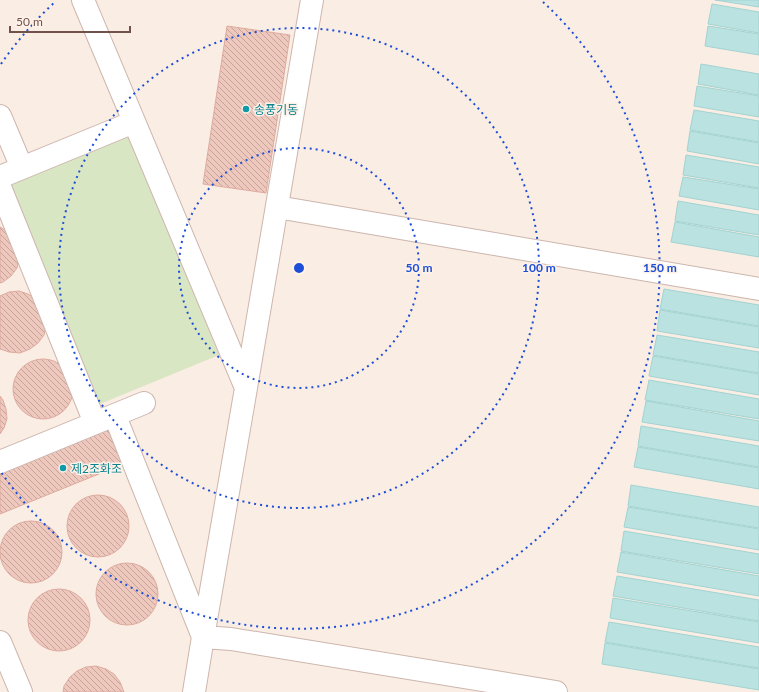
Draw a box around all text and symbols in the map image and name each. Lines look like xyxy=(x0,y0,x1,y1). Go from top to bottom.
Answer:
scale bar xyxy=(10,8,130,34)
text: 50 m xyxy=(16,14,43,29)
place label: 송풍기동 xyxy=(254,102,298,117)
marker: 송풍기동 xyxy=(241,104,251,114)
text: 50 m xyxy=(406,260,432,275)
text: 100 m xyxy=(522,260,556,275)
text: 150 m xyxy=(643,260,677,275)
centre of rings xyxy=(292,261,306,275)
place label: 제2조화조 xyxy=(71,461,122,476)
marker: 제2조화조 xyxy=(58,463,68,473)

